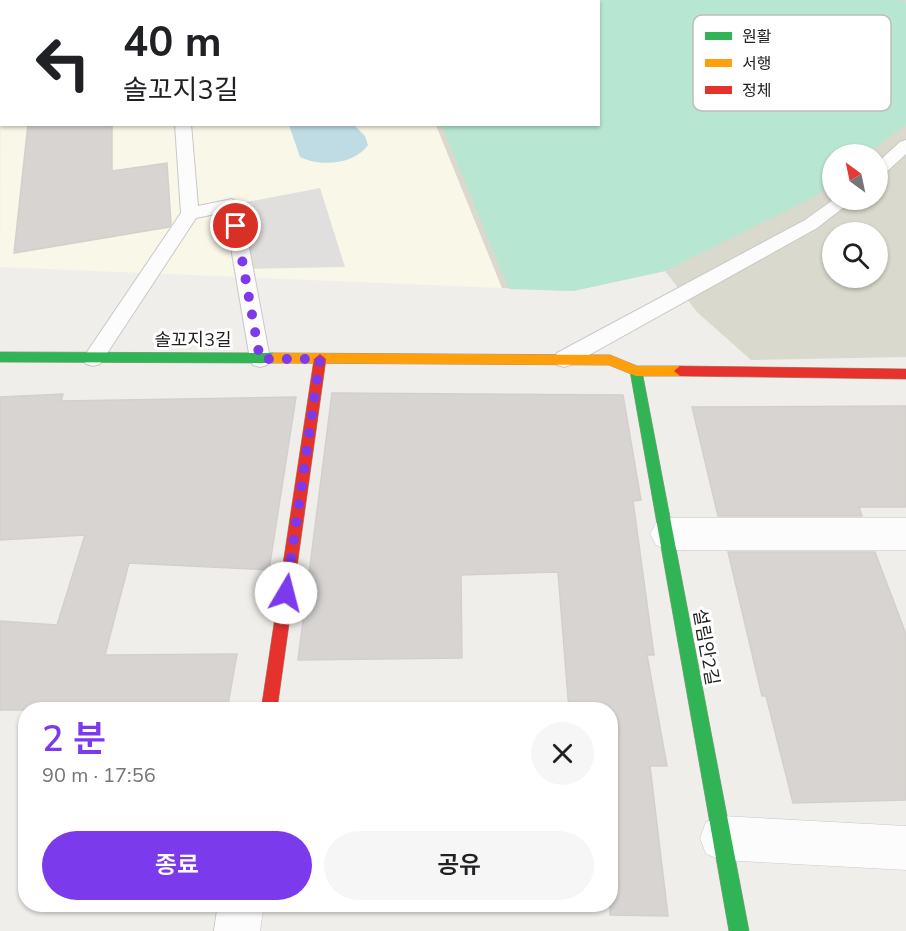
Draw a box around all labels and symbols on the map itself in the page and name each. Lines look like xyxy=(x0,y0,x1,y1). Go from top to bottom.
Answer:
legend xyxy=(693,15,891,111)
text: 원활 xyxy=(742,26,772,48)
text: 서행 xyxy=(742,53,771,75)
text: 정체 xyxy=(742,80,771,102)
north arrow xyxy=(822,144,888,210)
pin xyxy=(210,200,261,251)
street label: 솔꼬지3길 xyxy=(154,328,232,352)
position arrow xyxy=(254,561,318,625)
street label: 설림안2길 xyxy=(687,607,725,687)

